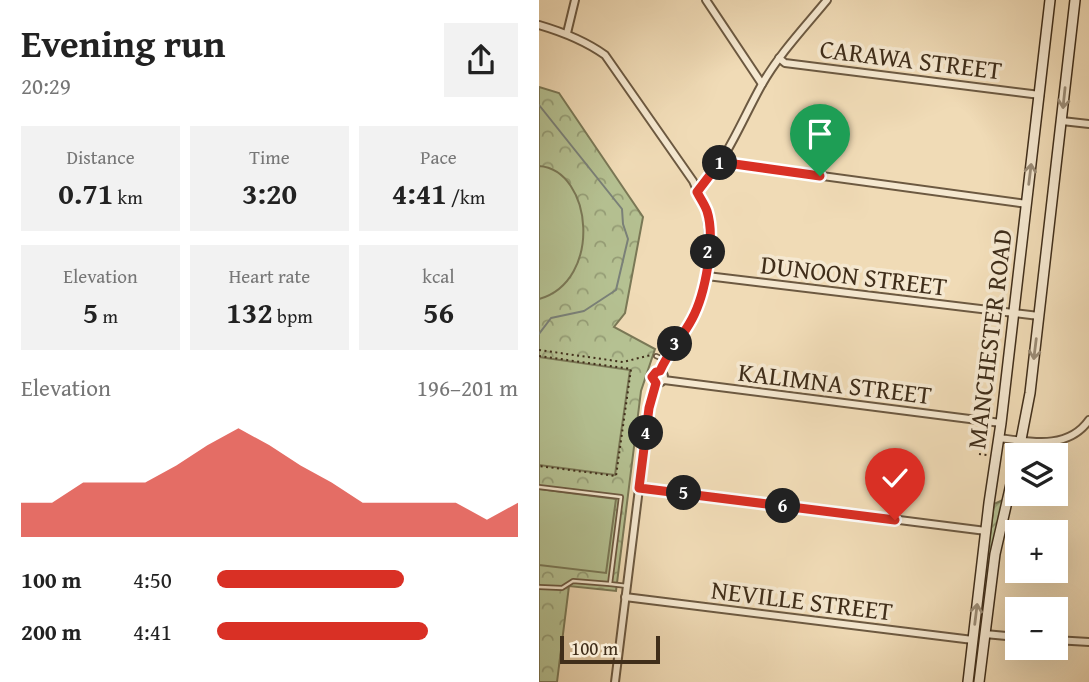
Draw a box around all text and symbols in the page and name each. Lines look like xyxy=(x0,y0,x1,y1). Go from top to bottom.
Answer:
text: Evening run xyxy=(21,15,225,71)
button: share xyxy=(444,23,518,97)
street label: CARAWA STREET xyxy=(818,28,1005,90)
text: 20:29 xyxy=(21,69,71,102)
one-way arrow xyxy=(1058,87,1071,109)
pin xyxy=(790,104,850,176)
icon: arrive xyxy=(801,115,839,153)
text: Distance xyxy=(66,143,135,171)
text: Time xyxy=(249,143,290,171)
text: Pace xyxy=(420,143,457,171)
pin: 1 xyxy=(703,146,737,180)
text: 1 xyxy=(715,148,724,176)
one-way arrow xyxy=(1024,164,1037,186)
text: 0.71 xyxy=(58,171,113,215)
text: 3:20 xyxy=(242,171,297,215)
text: 4:41 xyxy=(392,171,447,215)
text: km xyxy=(113,183,143,211)
text: /km xyxy=(447,183,485,211)
street label: MANCHESTER ROAD xyxy=(956,227,1022,451)
pin: 2 xyxy=(691,234,725,270)
text: 2 xyxy=(703,237,712,265)
street label: DUNOON STREET xyxy=(759,244,950,306)
text: Elevation xyxy=(63,262,138,290)
text: Heart rate xyxy=(229,262,310,290)
text: kcal xyxy=(422,262,455,290)
text: 5 xyxy=(83,290,98,334)
text: 132 xyxy=(226,290,273,334)
text: 56 xyxy=(423,290,454,334)
text: m xyxy=(98,302,118,330)
text: bpm xyxy=(273,302,313,330)
pin: 3 xyxy=(657,326,693,362)
text: 3 xyxy=(670,329,679,357)
one-way arrow xyxy=(1029,337,1042,359)
street label: KALIMNA STREET xyxy=(736,352,934,414)
text: Elevation xyxy=(21,371,111,404)
text: 196–201 m xyxy=(417,371,518,404)
pin: 4 xyxy=(629,416,663,450)
text: 4 xyxy=(641,418,650,446)
map controls xyxy=(1005,443,1068,660)
button: layers xyxy=(1005,443,1068,506)
pin xyxy=(865,448,925,520)
icon: check xyxy=(876,459,914,497)
pin: 5 xyxy=(667,476,701,510)
text: 5 xyxy=(679,478,688,506)
pin: 6 xyxy=(765,489,801,524)
text: 6 xyxy=(778,491,787,519)
button: + xyxy=(1005,520,1068,583)
text: 100 m xyxy=(21,563,82,596)
text: 4:50 xyxy=(133,563,172,596)
street label: NEVILLE STREET xyxy=(709,570,895,631)
button: − xyxy=(1005,597,1068,660)
one-way arrow xyxy=(970,603,983,626)
text: 200 m xyxy=(21,615,82,648)
text: 4:41 xyxy=(133,615,172,648)
scale bar xyxy=(560,633,660,665)
text: 100 m xyxy=(571,634,618,662)

